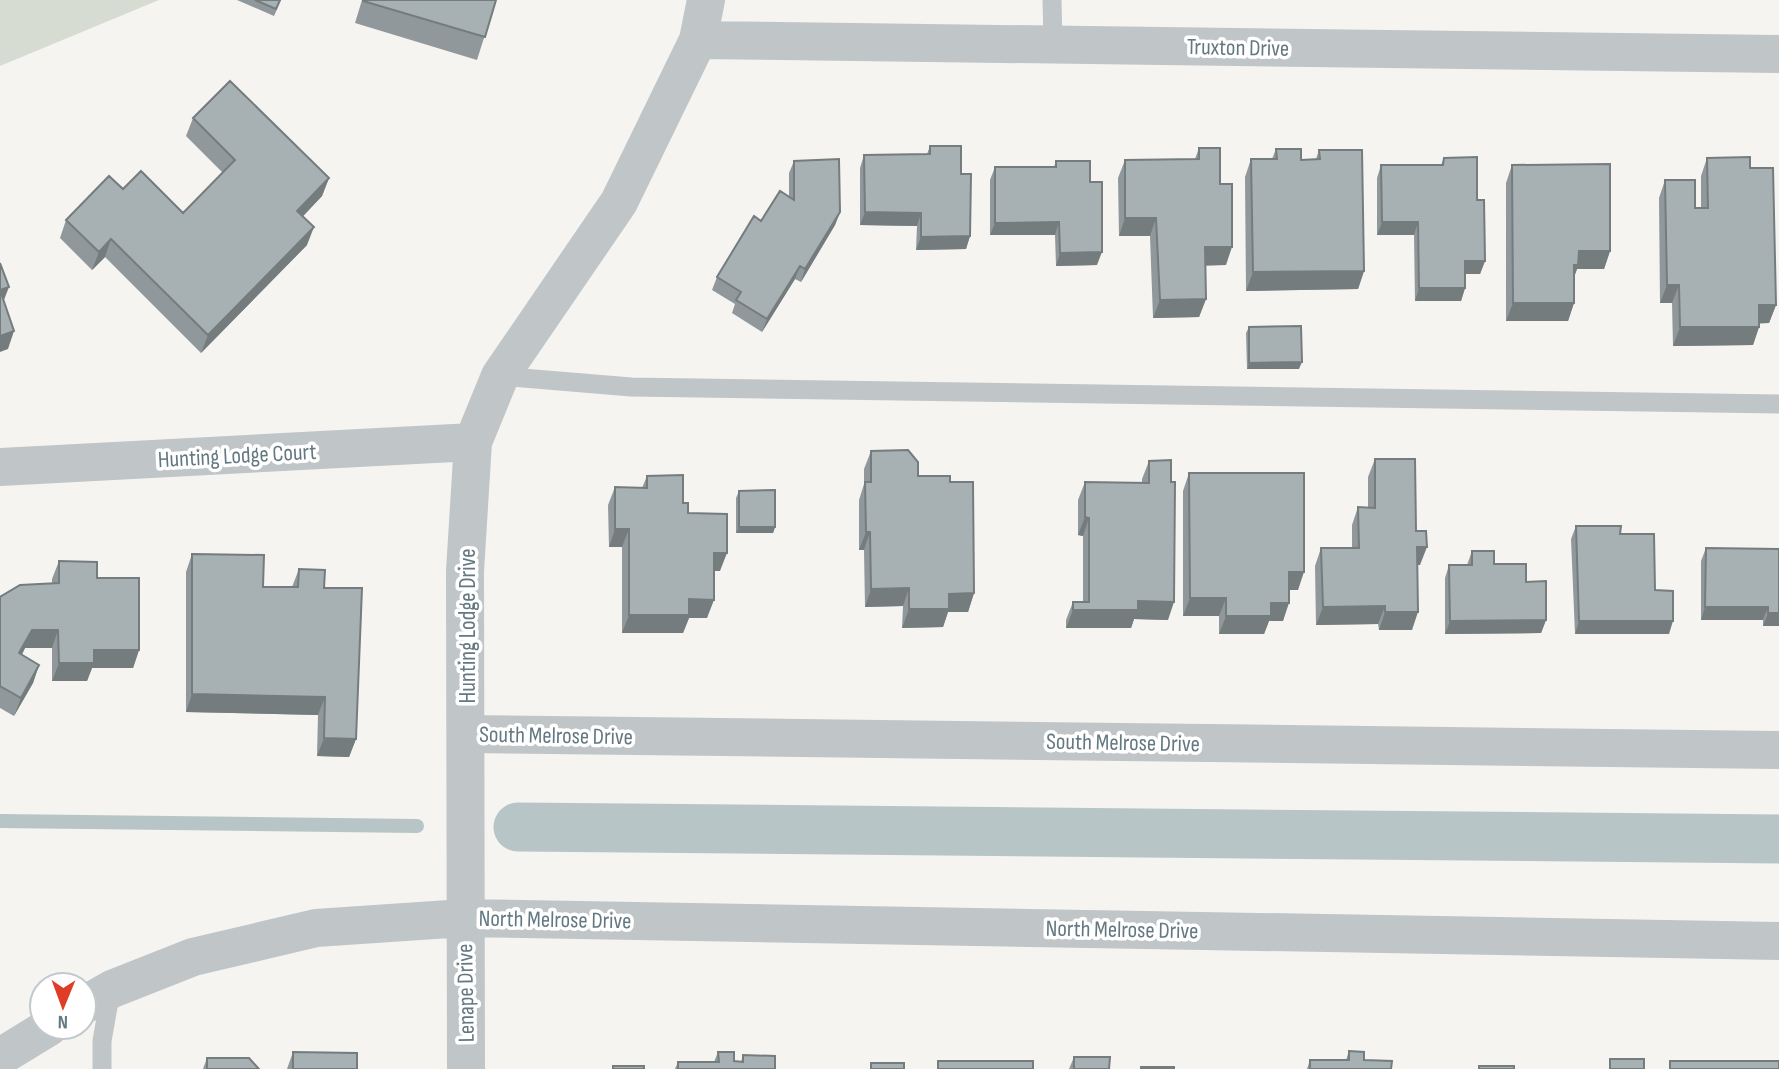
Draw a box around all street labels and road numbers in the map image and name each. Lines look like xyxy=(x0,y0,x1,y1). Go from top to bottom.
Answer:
street label: Truxton Drive xyxy=(1187,33,1289,63)
street label: Hunting Lodge Court xyxy=(157,438,317,474)
street label: Hunting Lodge Drive xyxy=(454,549,482,703)
street label: South Melrose Drive xyxy=(479,721,633,751)
street label: South Melrose Drive xyxy=(1046,728,1200,758)
street label: North Melrose Drive xyxy=(478,905,632,935)
street label: North Melrose Drive xyxy=(1045,915,1199,945)
street label: Lenape Drive xyxy=(451,943,481,1043)

